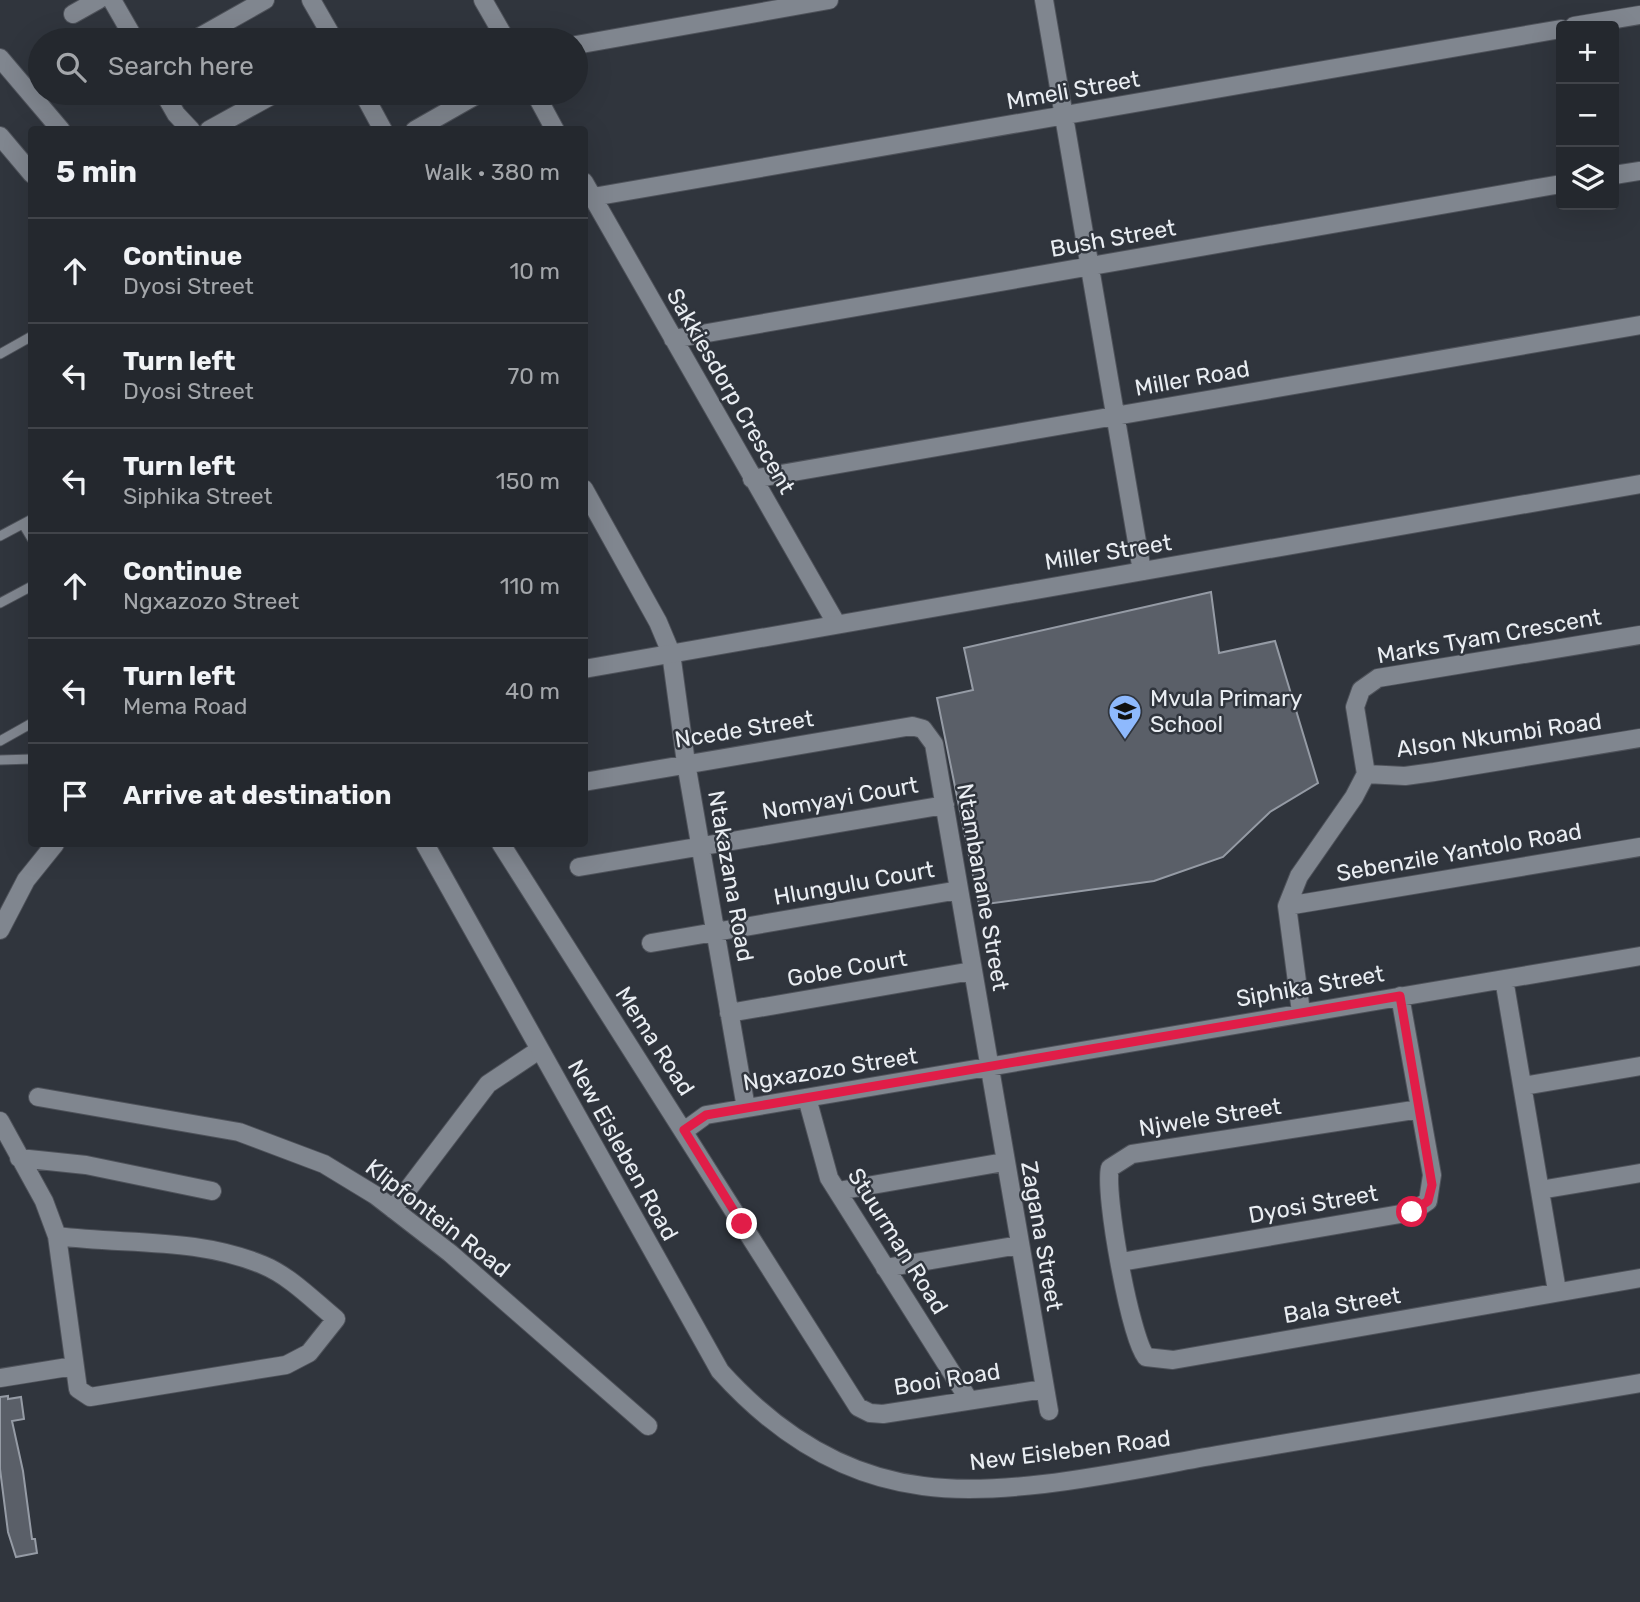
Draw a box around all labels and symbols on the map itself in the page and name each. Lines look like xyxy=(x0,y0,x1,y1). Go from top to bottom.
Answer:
street label: Mmeli Street xyxy=(1004,65,1142,115)
street label: Bush Street xyxy=(1048,213,1178,263)
street label: Sakkiesdorp Crescent xyxy=(661,283,801,499)
street label: Miller Road xyxy=(1132,354,1252,402)
street label: Miller Street xyxy=(1042,528,1174,576)
street label: Marks Tyam Crescent xyxy=(1375,602,1603,670)
place label: Mvula Primary School xyxy=(1150,684,1303,738)
school or university icon: Mvula Primary School xyxy=(1106,692,1144,741)
street label: Ncede Street xyxy=(673,704,815,754)
street label: Alson Nkumbi Road xyxy=(1395,707,1603,763)
street label: Nomyayi Court xyxy=(760,770,920,826)
street label: Ntambanane Street xyxy=(951,781,1015,993)
street label: Ntakazana Road xyxy=(702,788,760,964)
street label: Sebenzile Yantolo Road xyxy=(1334,817,1584,887)
street label: Hlungulu Court xyxy=(772,855,936,911)
street label: Gobe Court xyxy=(785,944,909,992)
street label: Siphika Street xyxy=(1234,959,1386,1013)
street label: Mema Road xyxy=(609,981,701,1101)
street label: Ngxazozo Street xyxy=(741,1041,919,1097)
street label: New Eisleben Road xyxy=(562,1055,684,1245)
street label: Njwele Street xyxy=(1137,1092,1283,1142)
street label: Klipfontein Road xyxy=(360,1153,516,1283)
street label: Zagana Street xyxy=(1015,1159,1069,1313)
street label: Stuurman Road xyxy=(842,1163,954,1319)
street label: Dyosi Street xyxy=(1246,1179,1380,1229)
route start xyxy=(1396,1196,1427,1227)
route end xyxy=(726,1208,757,1239)
street label: Bala Street xyxy=(1281,1281,1403,1329)
street label: Booi Road xyxy=(892,1357,1002,1401)
street label: New Eisleben Road xyxy=(968,1424,1172,1476)

